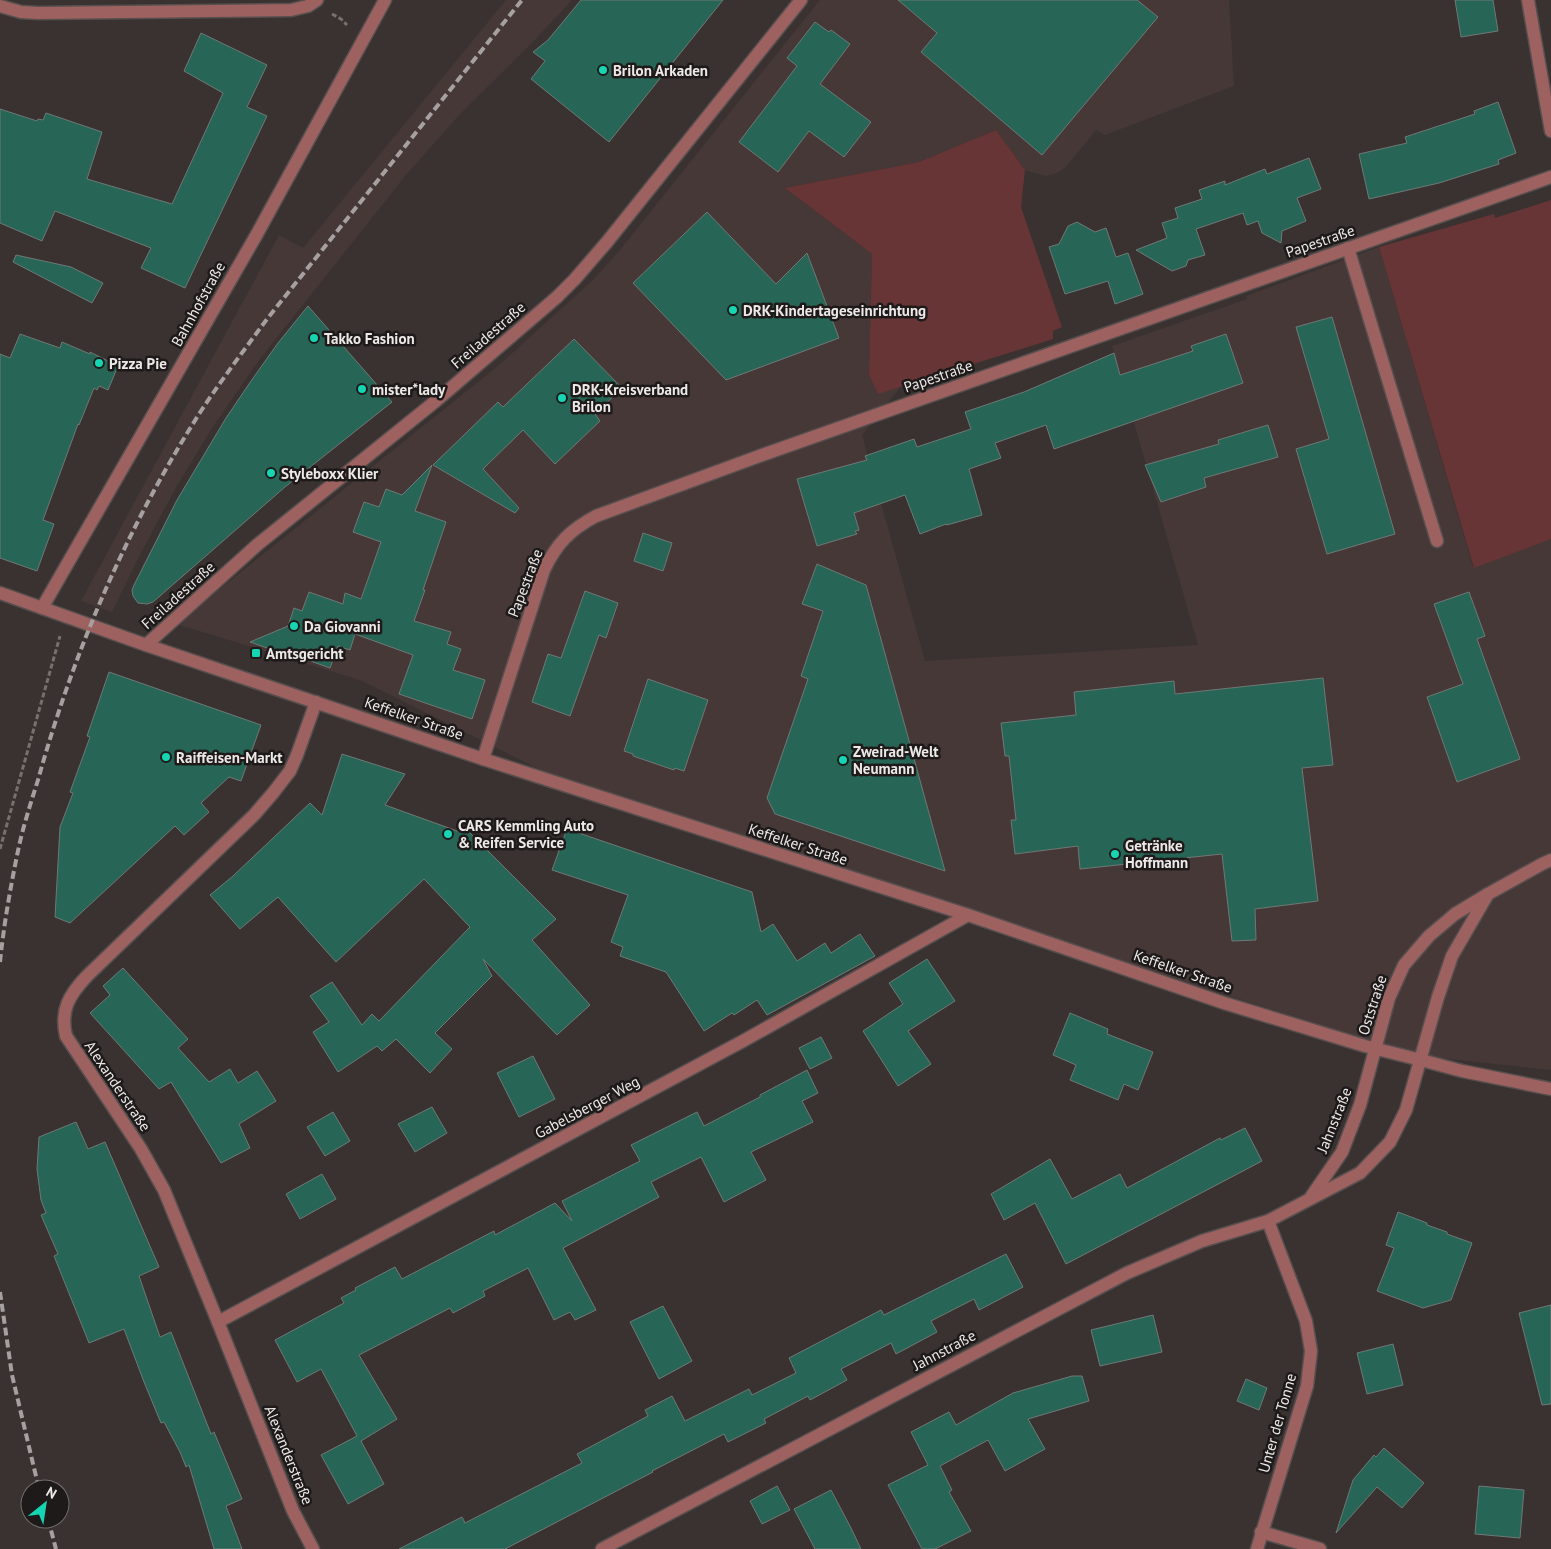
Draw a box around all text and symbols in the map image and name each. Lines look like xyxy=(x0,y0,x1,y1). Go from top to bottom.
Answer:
place label: Brilon Arkaden xyxy=(613,61,708,80)
marker: Brilon Arkaden xyxy=(597,64,609,76)
street label: Papestraße xyxy=(1283,220,1357,262)
street label: Bahnhofstraße xyxy=(167,258,229,350)
street label: Freiladestraße xyxy=(447,298,529,372)
place label: DRK-Kindertageseinrichtung xyxy=(743,301,926,320)
marker: DRK-Kindertageseinrichtung xyxy=(727,304,739,316)
place label: Takko Fashion xyxy=(324,329,415,348)
marker: Takko Fashion xyxy=(308,332,320,344)
place label: Pizza Pie xyxy=(109,354,167,373)
street label: Papestraße xyxy=(901,355,975,397)
marker: Pizza Pie xyxy=(93,357,105,369)
place label: mister*lady xyxy=(372,380,446,399)
place label: DRK-Kreisverband Brilon xyxy=(572,380,688,416)
marker: mister*lady xyxy=(356,383,368,395)
marker: DRK-Kreisverband Brilon xyxy=(556,392,568,404)
place label: Styleboxx Klier xyxy=(281,464,379,483)
marker: Styleboxx Klier xyxy=(265,467,277,479)
street label: Papestraße xyxy=(503,546,547,620)
street label: Freiladestraße xyxy=(137,557,219,633)
place label: Da Giovanni xyxy=(304,617,381,636)
marker: Da Giovanni xyxy=(288,620,300,632)
place label: Amtsgericht xyxy=(266,644,344,663)
marker: Amtsgericht xyxy=(250,647,262,659)
street label: Keffelker Straße xyxy=(362,692,466,744)
place label: Zweirad-Welt Neumann xyxy=(853,742,939,778)
place label: Raiffeisen-Markt xyxy=(176,748,283,767)
marker: Raiffeisen-Markt xyxy=(160,751,172,763)
marker: Zweirad-Welt Neumann xyxy=(837,754,849,766)
place label: CARS Kemmling Auto & Reifen Service xyxy=(458,816,594,852)
street label: Keffelker Straße xyxy=(746,819,850,869)
marker: CARS Kemmling Auto & Reifen Service xyxy=(442,828,454,840)
place label: Getränke Hoffmann xyxy=(1125,836,1188,872)
marker: Getränke Hoffmann xyxy=(1109,848,1121,860)
street label: Keffelker Straße xyxy=(1131,945,1235,997)
street label: Oststraße xyxy=(1353,973,1391,1037)
street label: Alexanderstraße xyxy=(81,1037,155,1135)
street label: Gabelsberger Weg xyxy=(531,1071,643,1143)
street label: Jahnstraße xyxy=(1312,1085,1356,1156)
street label: Jahnstraße xyxy=(908,1325,979,1375)
street label: Unter der Tonne xyxy=(1254,1371,1300,1475)
street label: Alexanderstraße xyxy=(261,1403,317,1507)
north arrow xyxy=(20,1479,70,1529)
text: N xyxy=(43,1483,60,1503)

